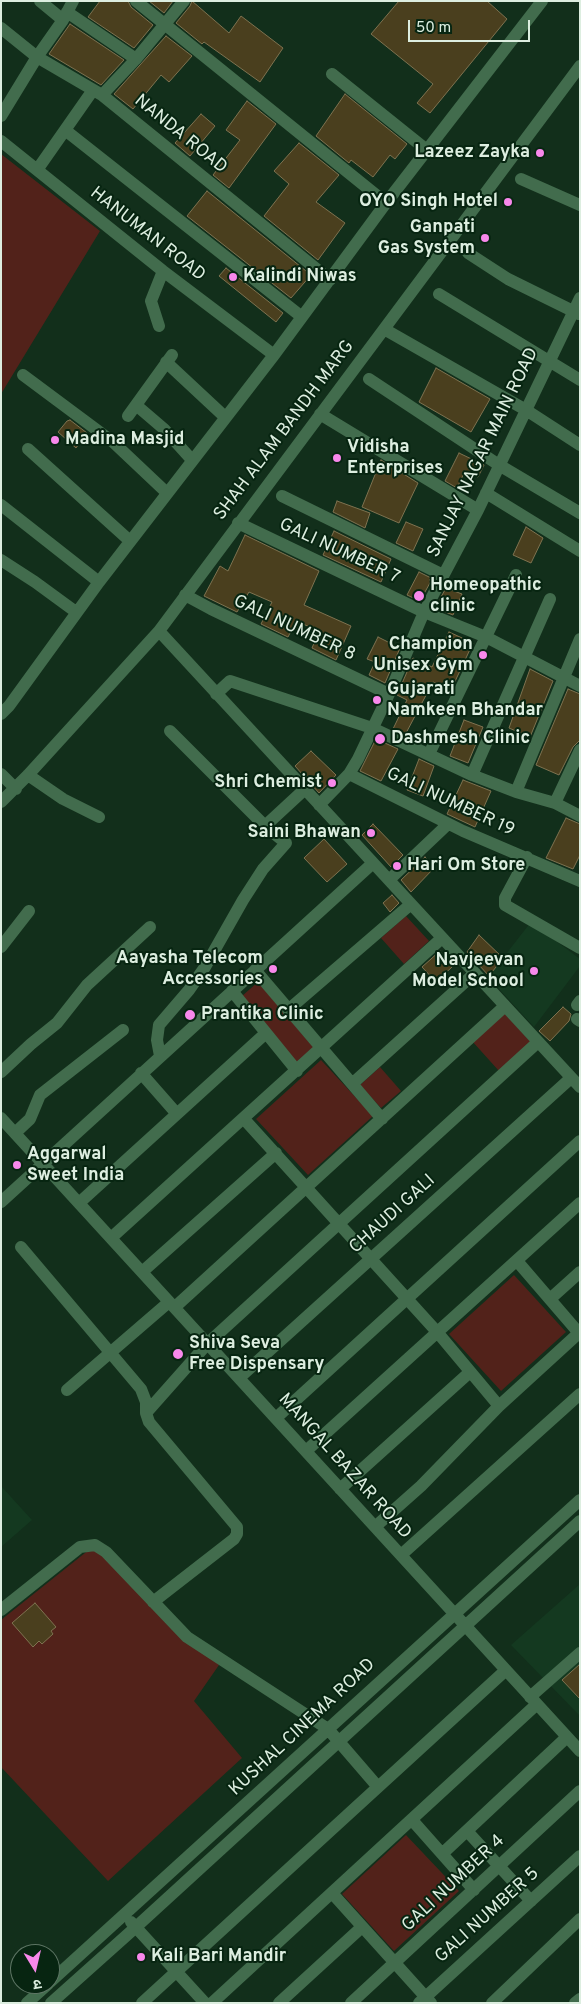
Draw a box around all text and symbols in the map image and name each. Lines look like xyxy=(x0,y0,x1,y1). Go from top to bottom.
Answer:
scale bar xyxy=(411,10,534,42)
text: 50 m xyxy=(416,19,451,38)
street label: NANDA ROAD xyxy=(129,91,231,179)
place label: Lazeez Zayka xyxy=(414,142,530,164)
marker: Lazeez Zayka xyxy=(534,147,546,159)
street label: HANUMAN ROAD xyxy=(85,183,209,287)
place label: OYO Singh Hotel xyxy=(359,191,498,213)
marker: OYO Singh Hotel xyxy=(502,196,514,208)
place label: Ganpati Gas System xyxy=(378,217,475,260)
marker: Ganpati Gas System xyxy=(479,232,491,244)
place label: Kalindi Niwas xyxy=(243,266,357,288)
marker: Kalindi Niwas xyxy=(227,271,239,283)
street label: SHAH ALAM BANDH MARG xyxy=(210,337,360,525)
street label: SANJAY NAGAR MAIN ROAD xyxy=(424,345,544,561)
place label: Madina Masjid xyxy=(65,429,184,451)
marker: Madina Masjid xyxy=(49,434,61,446)
place label: Vidisha Enterprises xyxy=(347,437,443,479)
marker: Vidisha Enterprises xyxy=(331,452,343,464)
street label: GALI NUMBER 7 xyxy=(275,515,403,589)
place label: Homeopathic clinic xyxy=(430,575,542,618)
marker: Homeopathic clinic xyxy=(412,589,426,603)
street label: GALI NUMBER 8 xyxy=(229,591,359,667)
place label: Champion Unisex Gym xyxy=(373,634,473,676)
marker: Champion Unisex Gym xyxy=(477,649,489,661)
place label: Gujarati Namkeen Bhandar xyxy=(387,679,543,722)
marker: Gujarati Namkeen Bhandar xyxy=(371,694,383,706)
place label: Dashmesh Clinic xyxy=(391,728,530,750)
marker: Dashmesh Clinic xyxy=(373,732,387,746)
street label: GALI NUMBER 19 xyxy=(383,764,517,842)
place label: Shri Chemist xyxy=(214,772,322,794)
marker: Shri Chemist xyxy=(326,777,338,789)
place label: Saini Bhawan xyxy=(247,822,361,844)
marker: Saini Bhawan xyxy=(365,827,377,839)
place label: Hari Om Store xyxy=(407,855,525,877)
marker: Hari Om Store xyxy=(391,860,403,872)
place label: Aayasha Telecom Accessories xyxy=(116,948,263,991)
place label: Navjeevan Model School xyxy=(412,950,524,992)
marker: Aayasha Telecom Accessories xyxy=(267,963,279,975)
marker: Navjeevan Model School xyxy=(528,965,540,977)
place label: Prantika Clinic xyxy=(201,1004,324,1026)
marker: Prantika Clinic xyxy=(183,1008,197,1022)
place label: Aggarwal Sweet India xyxy=(27,1144,124,1186)
marker: Aggarwal Sweet India xyxy=(11,1159,23,1171)
street label: CHAUDI GALI xyxy=(346,1171,440,1259)
place label: Shiva Seva Free Dispensary xyxy=(189,1333,325,1376)
marker: Shiva Seva Free Dispensary xyxy=(171,1347,185,1361)
street label: MANGAL BAZAR ROAD xyxy=(273,1390,415,1544)
street label: KUSHAL CINEMA ROAD xyxy=(225,1655,381,1801)
street label: GALI NUMBER 4 xyxy=(398,1831,510,1937)
street label: GALI NUMBER 5 xyxy=(432,1864,544,1968)
north arrow xyxy=(10,1944,60,1994)
place label: Kali Bari Mandir xyxy=(151,1946,286,1968)
marker: Kali Bari Mandir xyxy=(135,1951,147,1963)
text: उ xyxy=(32,1974,43,1992)

